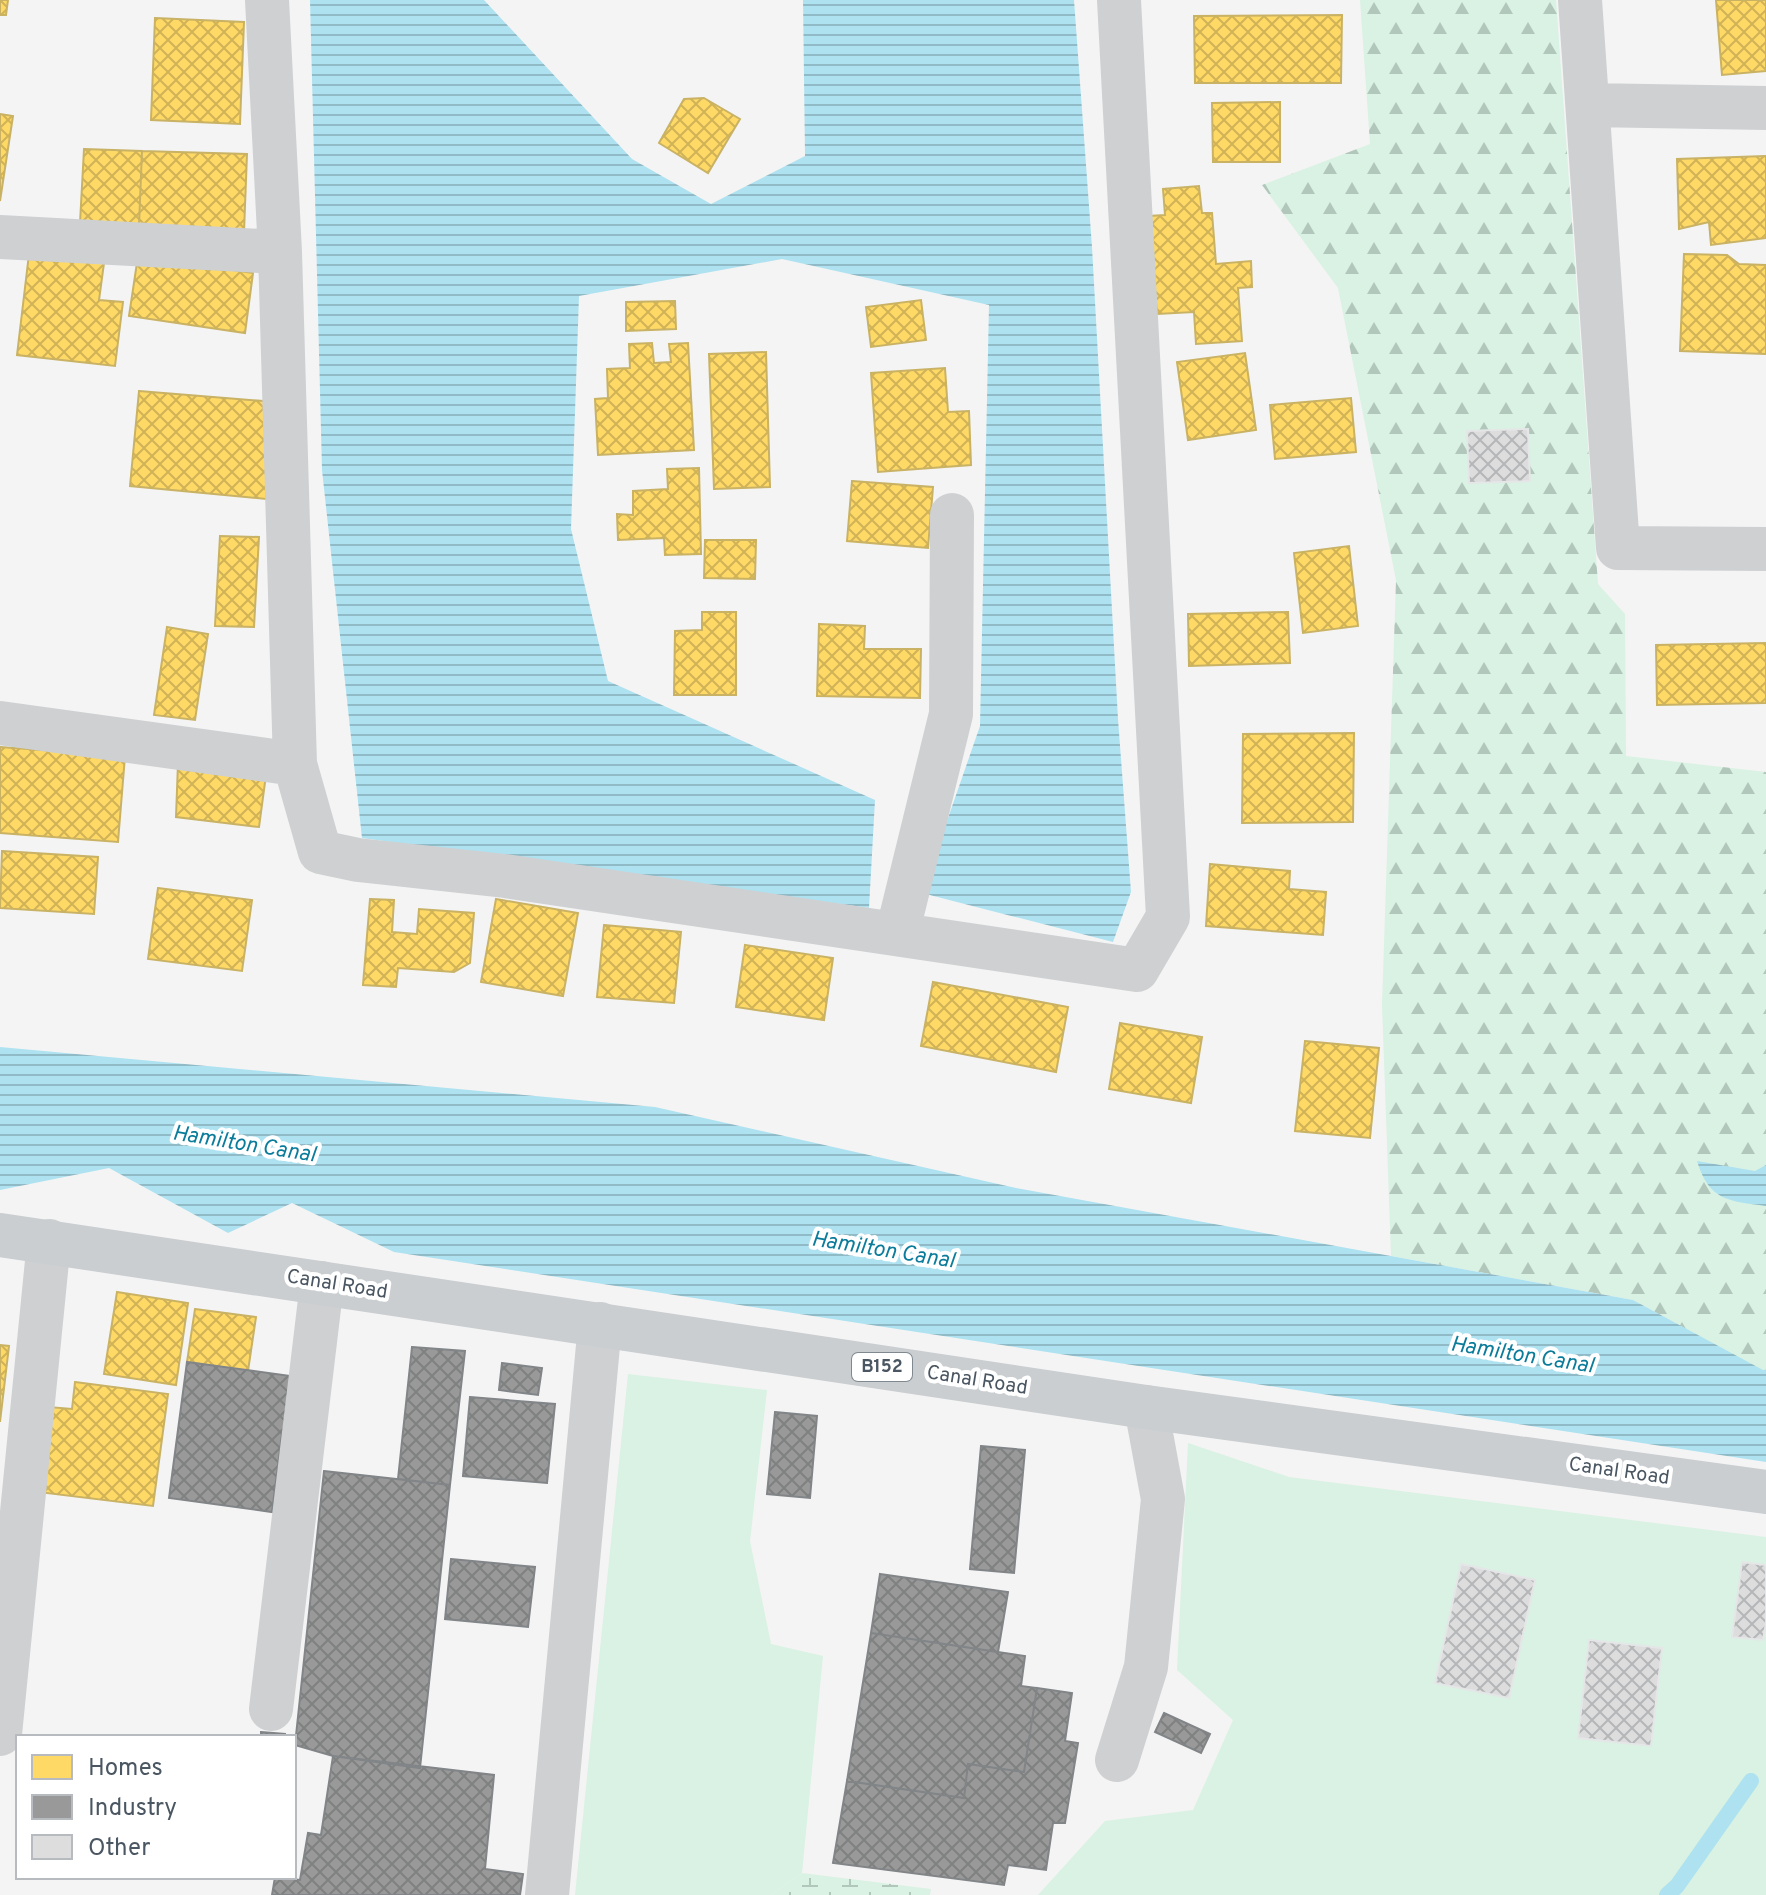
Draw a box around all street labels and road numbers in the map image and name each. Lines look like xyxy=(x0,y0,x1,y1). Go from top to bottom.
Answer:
street label: Canal Road xyxy=(285,1264,389,1306)
road number: B152 xyxy=(852,1353,912,1381)
street label: Canal Road xyxy=(925,1360,1029,1402)
street label: Canal Road xyxy=(1567,1452,1671,1492)

